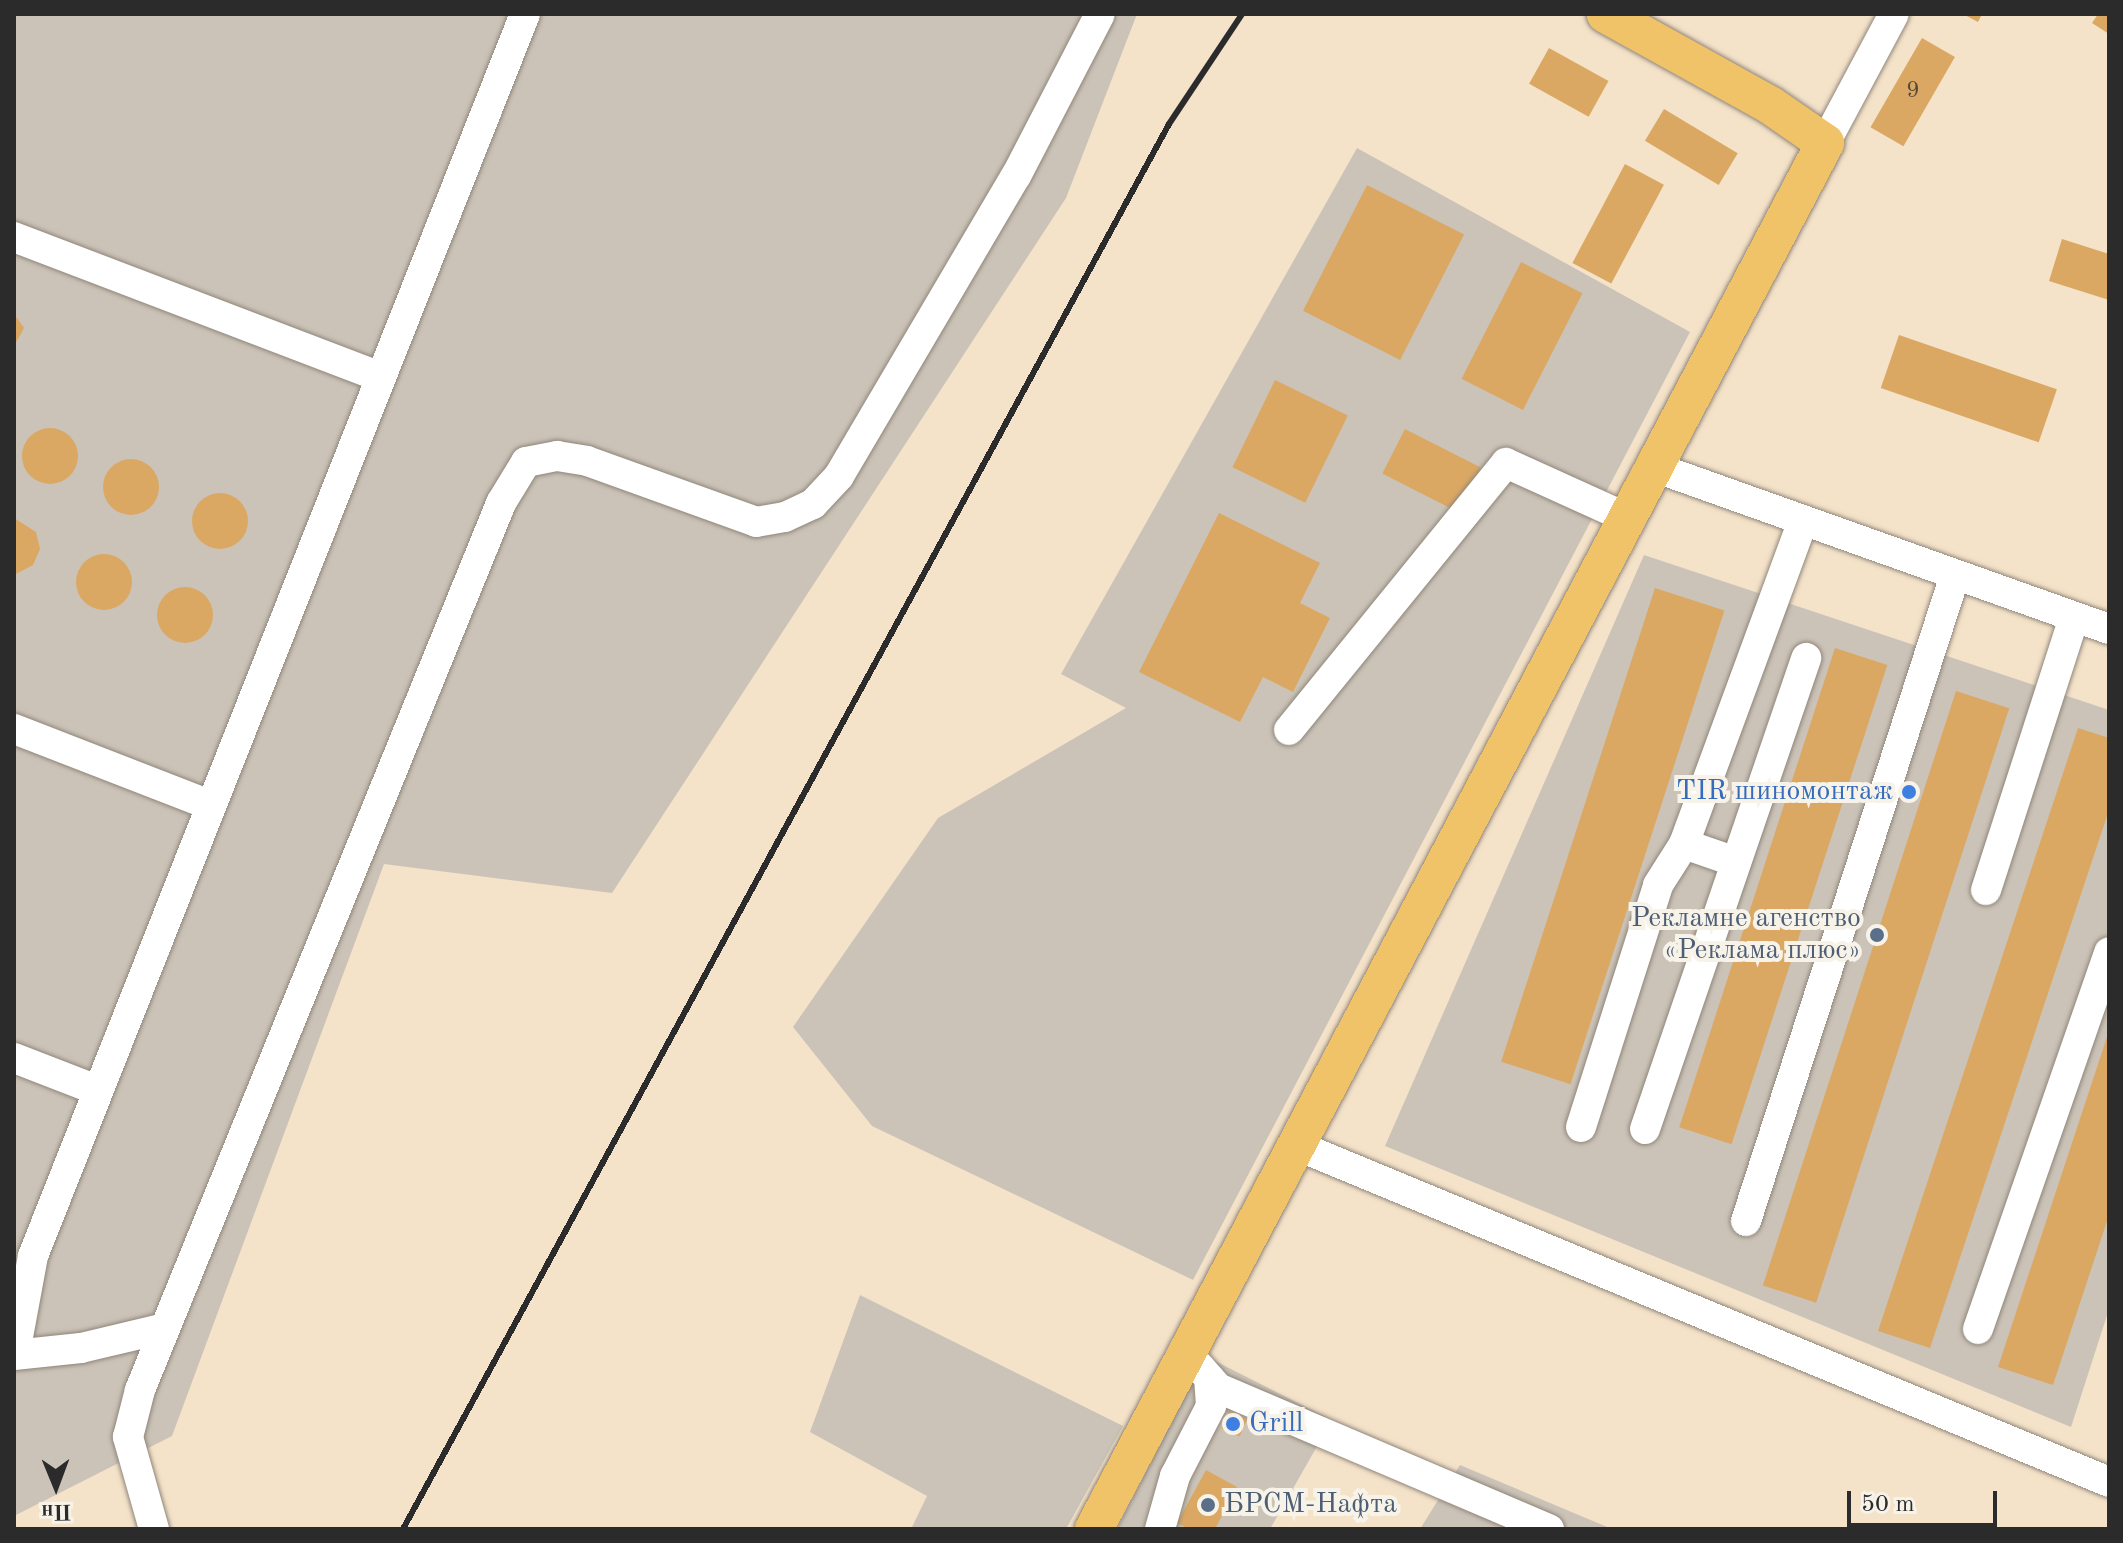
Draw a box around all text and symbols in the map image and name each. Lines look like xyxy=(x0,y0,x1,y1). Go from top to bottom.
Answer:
house number: 9 xyxy=(1906,78,1920,106)
place label: TIR шиномонтаж xyxy=(1676,775,1893,809)
marker: TIR шиномонтаж xyxy=(1900,783,1918,801)
place label: Рекламне агенство «Реклама плюс» xyxy=(1631,902,1861,968)
marker: Рекламне агенство «Реклама плюс» xyxy=(1868,926,1886,944)
place label: Grill xyxy=(1249,1407,1303,1441)
marker: Grill xyxy=(1224,1415,1242,1433)
north arrow xyxy=(16,1447,96,1527)
scale bar xyxy=(1851,1475,2001,1525)
place label: БРСМ-Нафта xyxy=(1224,1488,1397,1522)
text: 50 m xyxy=(1861,1493,1915,1517)
marker: БРСМ-Нафта xyxy=(1199,1496,1217,1514)
text: Пн xyxy=(41,1500,72,1522)

